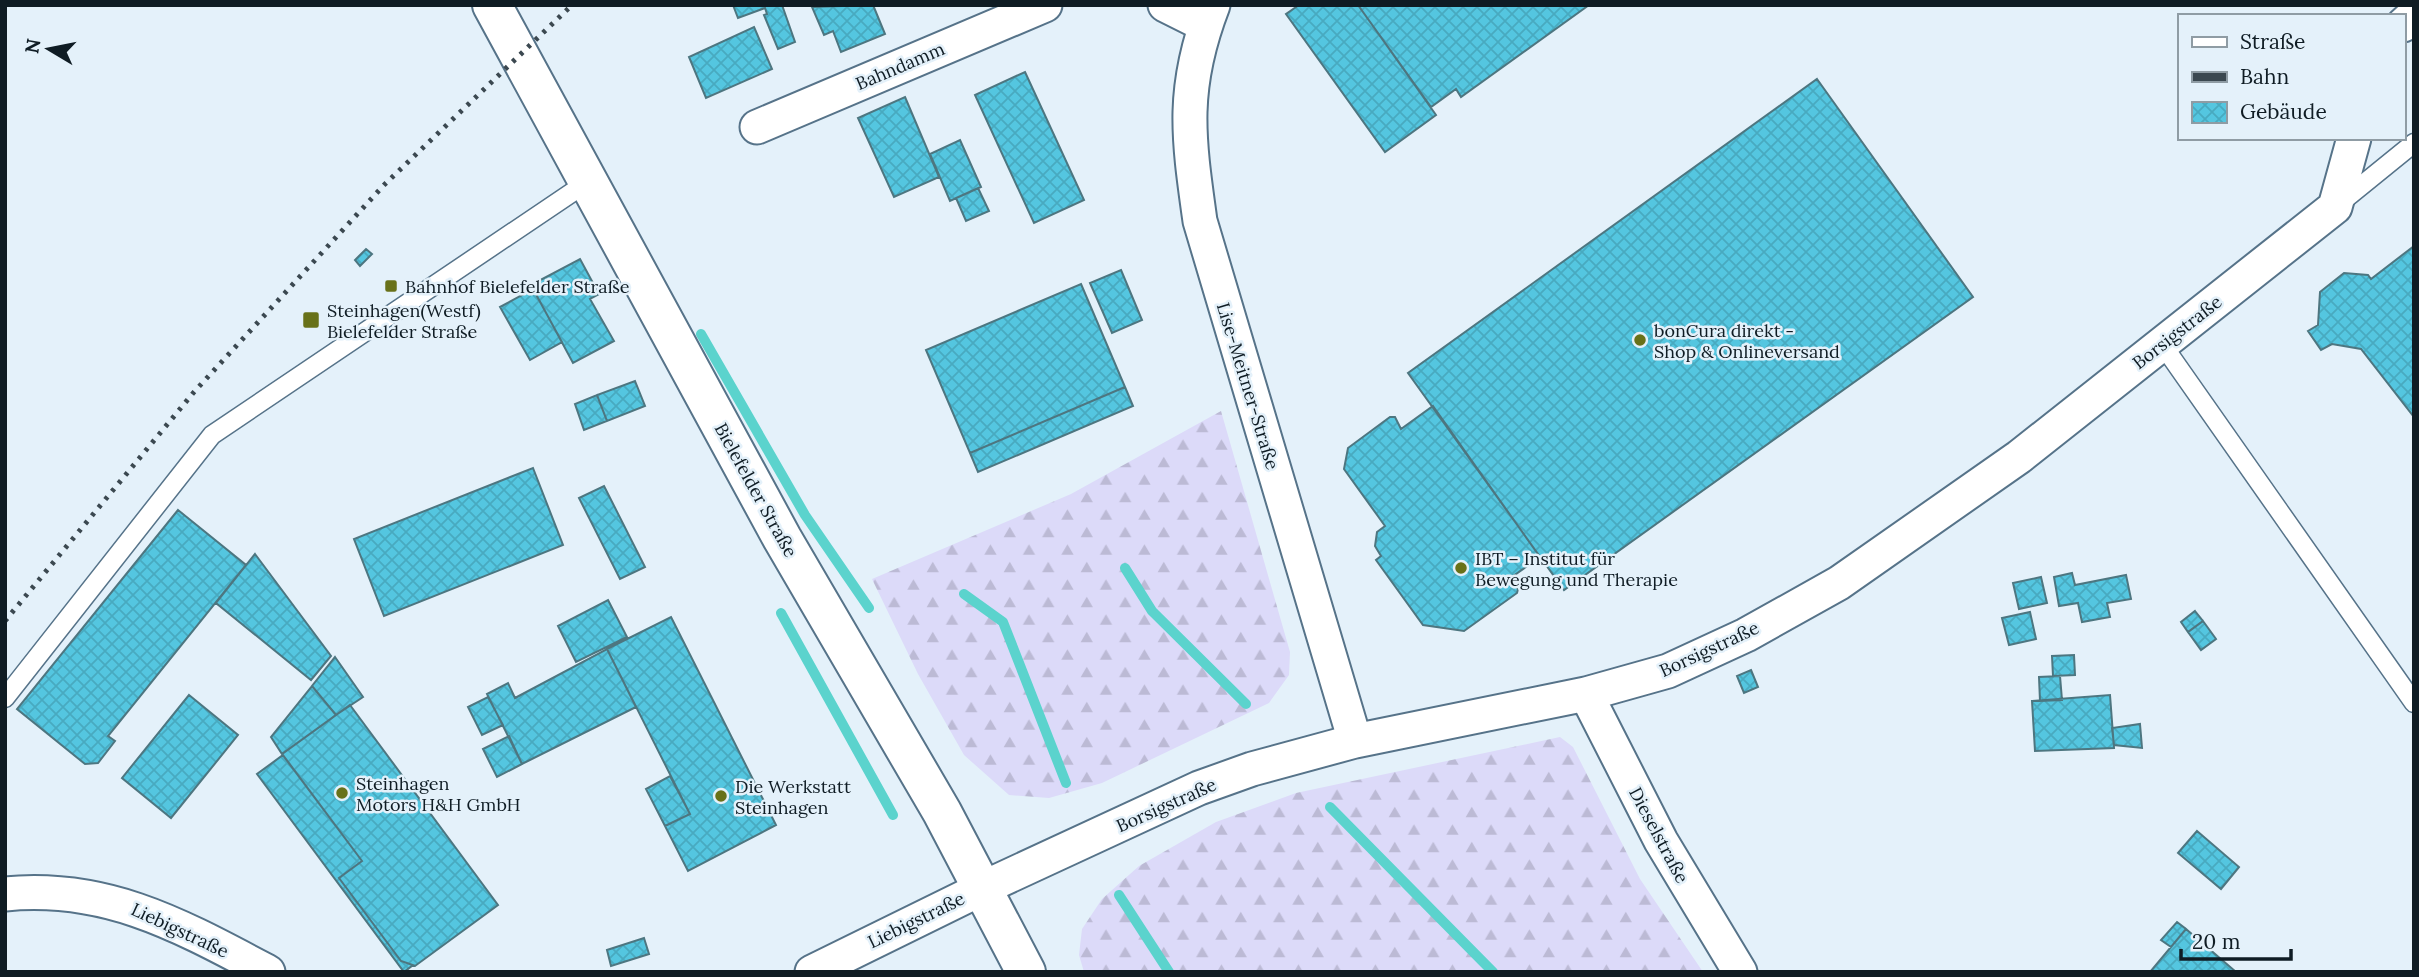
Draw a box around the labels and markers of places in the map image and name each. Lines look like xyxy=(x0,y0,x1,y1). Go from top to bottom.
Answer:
place label: Bahnhof Bielefelder Straße xyxy=(405,275,630,298)
marker: Bahnhof Bielefelder Straße xyxy=(383,278,399,294)
place label: Steinhagen(Westf) Bielefelder Straße xyxy=(327,299,481,343)
marker: Steinhagen(Westf) Bielefelder Straße xyxy=(301,310,321,330)
place label: bonCura direkt - Shop & Onlineversand xyxy=(1654,319,1840,363)
marker: bonCura direkt - Shop & Onlineversand xyxy=(1632,332,1648,348)
place label: IBT – Institut für Bewegung und Therapie xyxy=(1475,547,1678,591)
marker: IBT – Institut für Bewegung und Therapie xyxy=(1453,560,1469,576)
place label: Steinhagen Motors H&H GmbH xyxy=(356,772,520,816)
place label: Die Werkstatt Steinhagen xyxy=(735,775,851,819)
marker: Steinhagen Motors H&H GmbH xyxy=(334,785,350,801)
marker: Die Werkstatt Steinhagen xyxy=(713,788,729,804)

